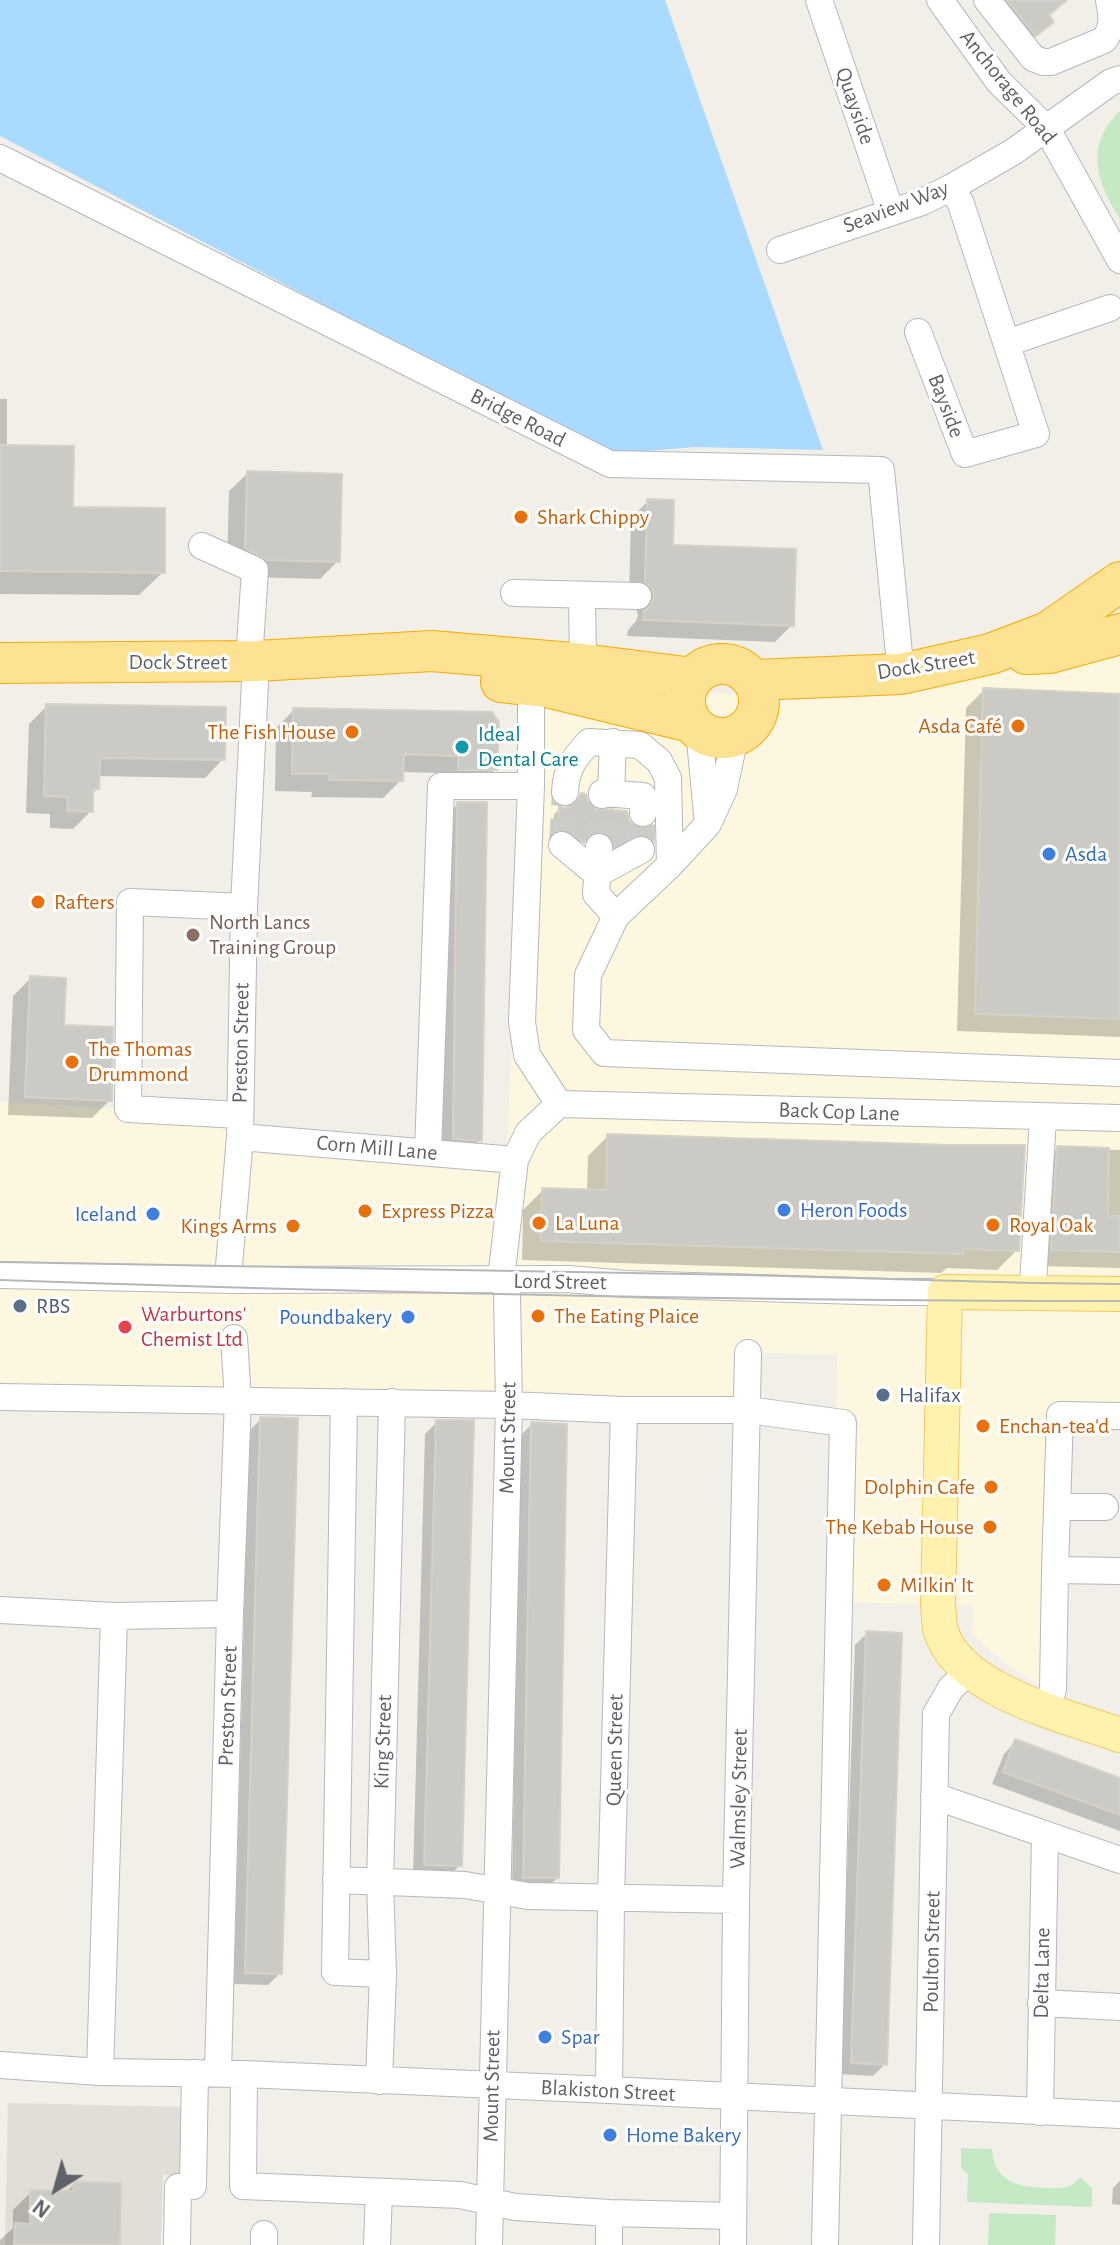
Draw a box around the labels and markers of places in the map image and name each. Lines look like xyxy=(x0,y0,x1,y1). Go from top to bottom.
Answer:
place label: Shark Chippy xyxy=(537,504,649,530)
marker: Shark Chippy xyxy=(512,508,530,526)
place label: Asda Café xyxy=(918,713,1002,739)
marker: Asda Café xyxy=(1009,717,1027,735)
place label: The Fish House xyxy=(207,719,336,745)
place label: Ideal Dental Care xyxy=(478,721,579,772)
marker: The Fish House xyxy=(343,723,361,741)
marker: Ideal Dental Care xyxy=(453,738,471,756)
place label: Asda xyxy=(1065,841,1107,867)
marker: Asda xyxy=(1040,845,1058,863)
place label: Rafters xyxy=(54,889,115,915)
marker: Rafters xyxy=(29,893,47,911)
place label: North Lancs Training Group xyxy=(209,909,336,960)
marker: North Lancs Training Group xyxy=(184,926,202,944)
place label: The Thomas Drummond xyxy=(88,1036,192,1088)
marker: The Thomas Drummond xyxy=(63,1053,81,1071)
place label: Heron Foods xyxy=(800,1197,907,1223)
place label: Express Pizza xyxy=(381,1198,494,1224)
place label: Iceland xyxy=(75,1201,137,1227)
marker: Heron Foods xyxy=(775,1201,793,1219)
marker: Express Pizza xyxy=(356,1202,374,1220)
marker: Iceland xyxy=(144,1205,162,1223)
place label: La Luna xyxy=(555,1210,620,1236)
place label: Royal Oak xyxy=(1009,1212,1093,1238)
place label: Kings Arms xyxy=(180,1213,277,1239)
marker: La Luna xyxy=(530,1214,548,1232)
marker: Royal Oak xyxy=(984,1216,1002,1234)
marker: Kings Arms xyxy=(284,1217,302,1235)
place label: RBS xyxy=(36,1293,70,1319)
marker: RBS xyxy=(11,1297,29,1315)
place label: Warburtons' Chemist Ltd xyxy=(141,1301,246,1352)
place label: The Eating Plaice xyxy=(554,1303,699,1329)
place label: Poundbakery xyxy=(279,1304,392,1330)
marker: The Eating Plaice xyxy=(529,1307,547,1325)
marker: Poundbakery xyxy=(399,1308,417,1326)
marker: Warburtons' Chemist Ltd xyxy=(116,1318,134,1336)
place label: Halifax xyxy=(899,1382,961,1408)
marker: Halifax xyxy=(874,1386,892,1404)
place label: Enchan-tea'd xyxy=(999,1413,1109,1439)
marker: Enchan-tea'd xyxy=(974,1417,992,1435)
place label: Dolphin Cafe xyxy=(864,1474,975,1500)
marker: Dolphin Cafe xyxy=(982,1478,1000,1496)
place label: The Kebab House xyxy=(825,1514,974,1540)
marker: The Kebab House xyxy=(981,1518,999,1536)
place label: Milkin' It xyxy=(900,1572,973,1598)
marker: Milkin' It xyxy=(875,1576,893,1594)
place label: Spar xyxy=(561,2024,600,2050)
marker: Spar xyxy=(536,2028,554,2046)
place label: Home Bakery xyxy=(626,2122,741,2148)
marker: Home Bakery xyxy=(601,2126,619,2144)

